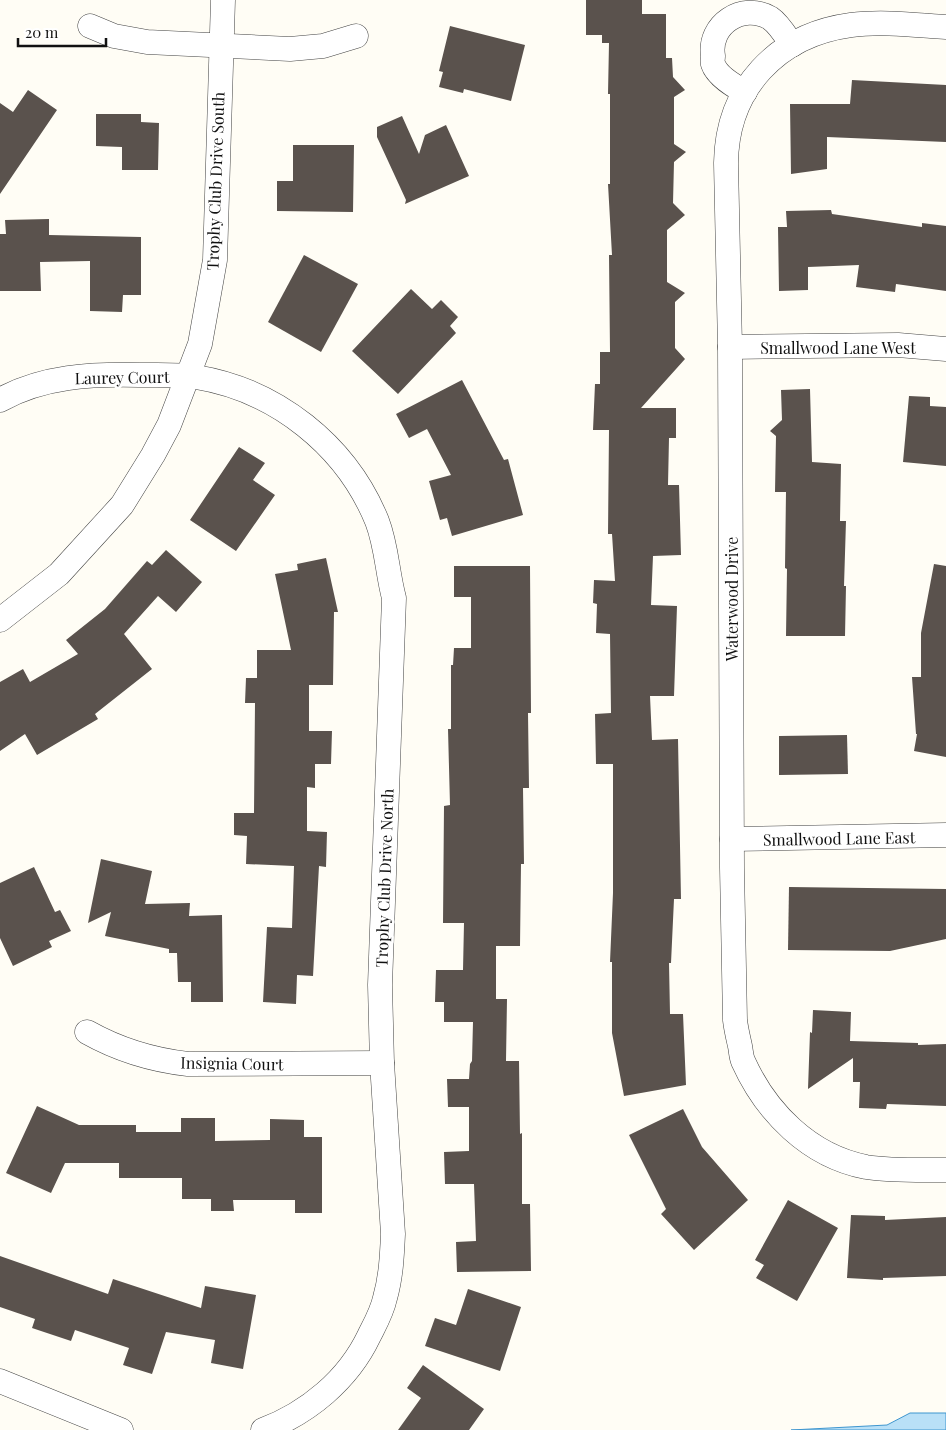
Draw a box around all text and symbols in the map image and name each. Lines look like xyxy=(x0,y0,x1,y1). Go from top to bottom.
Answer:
scale bar xyxy=(18,15,105,47)
text: 20 m xyxy=(25,22,59,42)
street label: Trophy Club Drive South xyxy=(201,91,229,271)
street label: Smallwood Lane West xyxy=(760,337,916,358)
street label: Laurey Court xyxy=(74,366,170,388)
street label: Waterwood Drive xyxy=(721,537,742,662)
street label: Trophy Club Drive North xyxy=(370,788,398,968)
street label: Smallwood Lane East xyxy=(763,826,916,850)
street label: Insignia Court xyxy=(180,1052,284,1074)

